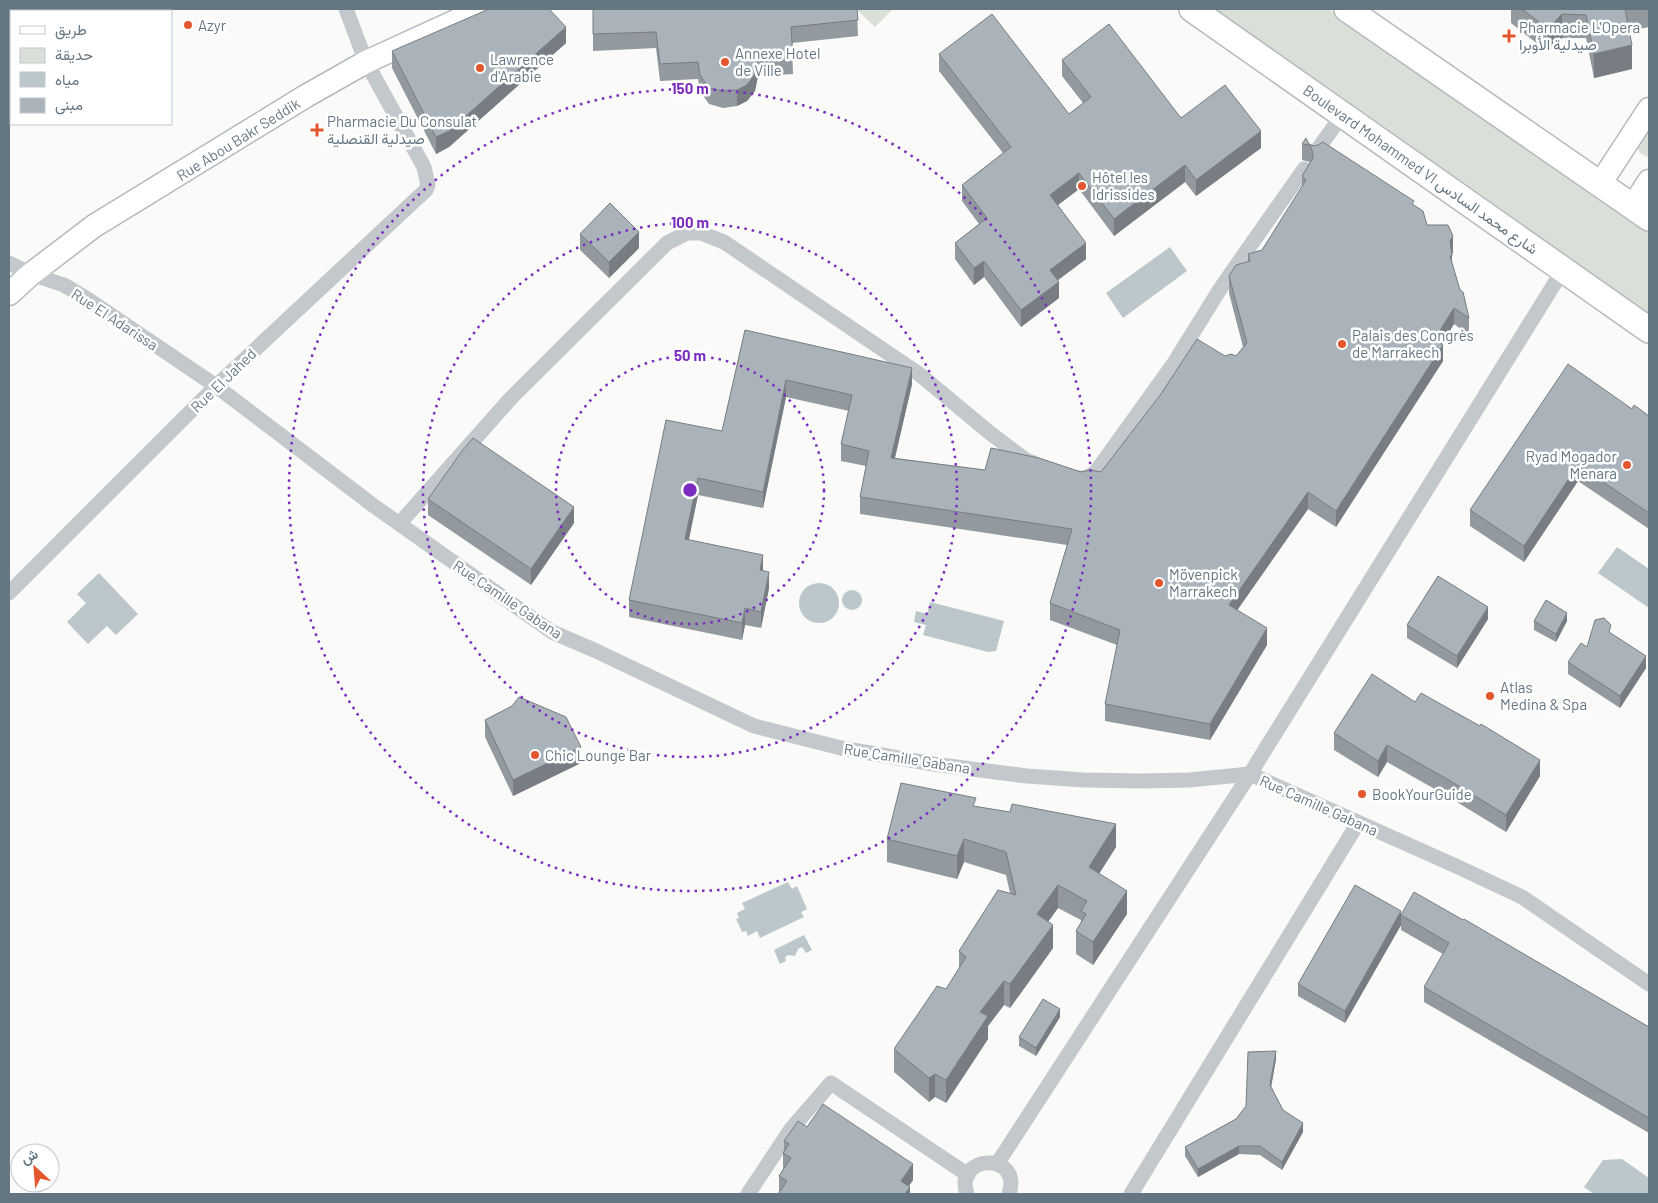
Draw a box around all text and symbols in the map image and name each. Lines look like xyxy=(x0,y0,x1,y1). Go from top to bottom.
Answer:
legend xyxy=(10,10,172,125)
place label: Azyr xyxy=(198,16,227,34)
place label: Pharmacie L'Opera صيدلية الأوبرا xyxy=(1519,18,1640,54)
marker: Azyr xyxy=(182,19,194,31)
text: طريق xyxy=(55,20,87,40)
marker: Pharmacie L'Opera صيدلية الأوبرا xyxy=(1503,30,1515,42)
place label: Annexe Hotel de Ville xyxy=(735,44,820,79)
text: حديقة xyxy=(55,45,93,64)
place label: Lawrence d'Arabie xyxy=(490,50,554,85)
marker: Annexe Hotel de Ville xyxy=(719,56,731,68)
marker: Lawrence d'Arabie xyxy=(474,62,486,74)
text: مياه xyxy=(55,70,79,89)
text: 150 m xyxy=(671,79,709,97)
street label: Boulevard Mohammed VI شارع محمد السادس xyxy=(1298,81,1542,260)
street label: Rue Abou Bakr Seddik xyxy=(173,93,303,184)
text: مبنى xyxy=(55,95,83,115)
place label: Pharmacie Du Consulat صيدلية القنصلية xyxy=(327,112,477,148)
marker: Pharmacie Du Consulat صيدلية القنصلية xyxy=(311,124,323,136)
place label: Hôtel les Idrissides xyxy=(1092,168,1155,203)
marker: Hôtel les Idrissides xyxy=(1076,180,1088,192)
text: 100 m xyxy=(671,213,709,231)
street label: Rue El Adarissa xyxy=(68,284,162,354)
place label: Palais des Congrès de Marrakech xyxy=(1352,326,1474,361)
marker: Palais des Congrès de Marrakech xyxy=(1336,338,1348,350)
street label: Rue El Jahed xyxy=(186,344,260,416)
text: 50 m xyxy=(674,346,706,364)
place label: Ryad Mogador Menara xyxy=(1526,447,1618,482)
marker: Ryad Mogador Menara xyxy=(1621,459,1633,471)
centre of rings xyxy=(681,481,699,499)
street label: Rue Camille Gabana xyxy=(450,556,566,642)
place label: Mövenpick Marrakech xyxy=(1169,565,1238,600)
marker: Mövenpick Marrakech xyxy=(1153,577,1165,589)
place label: Atlas Medina & Spa xyxy=(1500,678,1587,713)
marker: Atlas Medina & Spa xyxy=(1484,690,1496,702)
street label: Rue Camille Gabana xyxy=(843,739,971,777)
place label: Chic Lounge Bar xyxy=(545,746,652,764)
marker: Chic Lounge Bar xyxy=(529,749,541,761)
street label: Rue Camille Gabana xyxy=(1257,771,1381,839)
place label: BookYourGuide xyxy=(1372,785,1472,803)
marker: BookYourGuide xyxy=(1356,788,1368,800)
north arrow xyxy=(10,1143,60,1193)
text: ش xyxy=(18,1144,41,1168)

